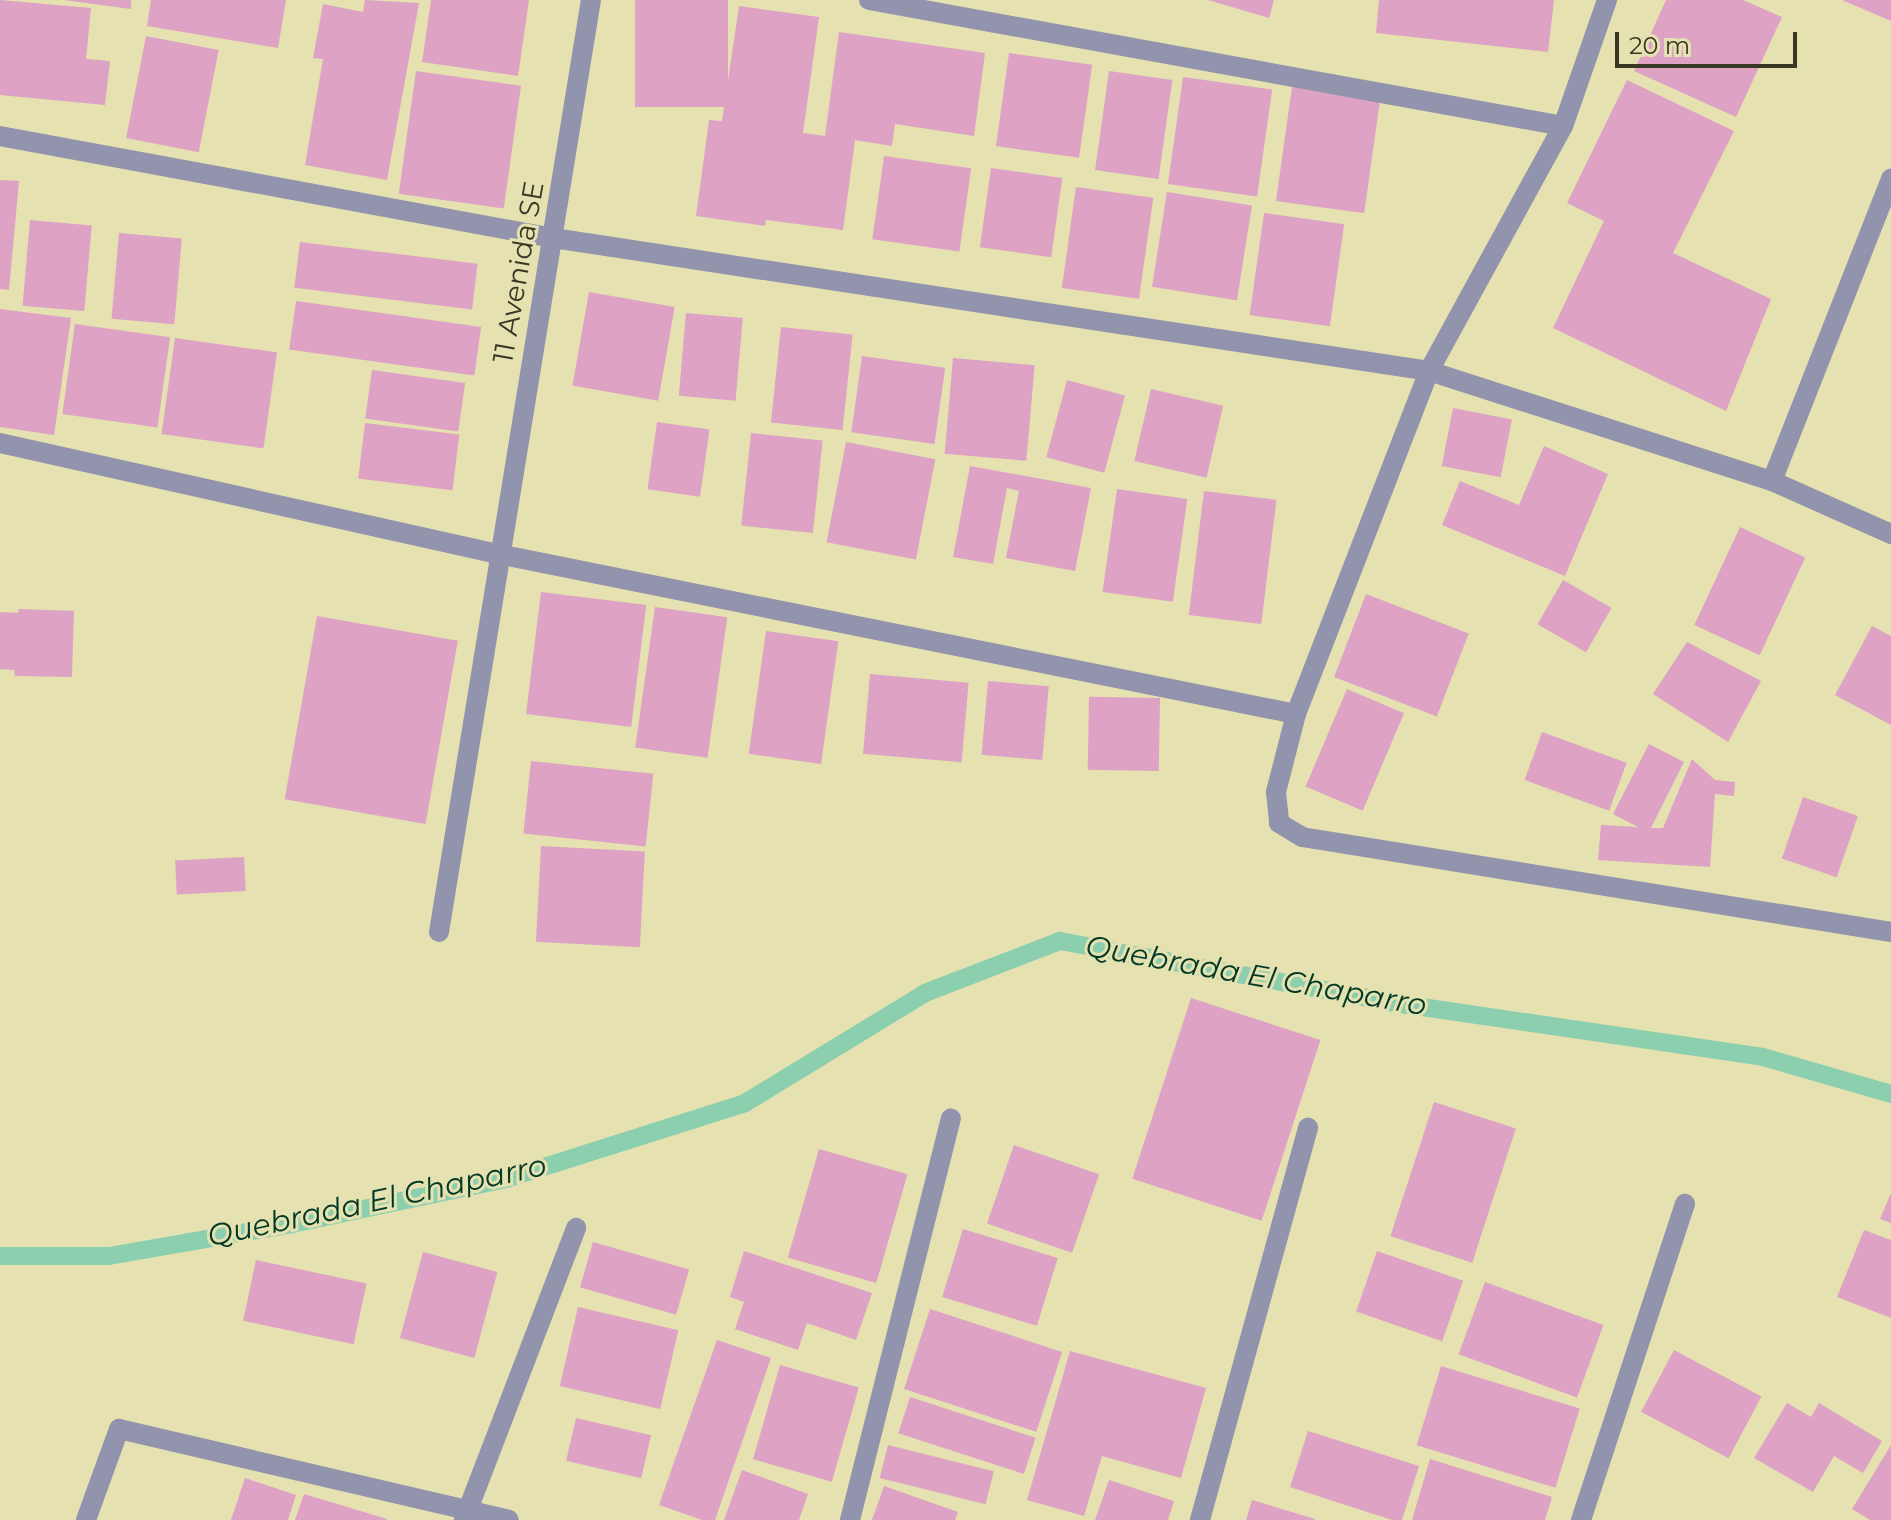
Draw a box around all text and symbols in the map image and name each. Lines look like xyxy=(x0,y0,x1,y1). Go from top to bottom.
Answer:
scale bar xyxy=(1619,16,1801,66)
text: 20 m xyxy=(1629,31,1690,60)
street label: 11 Avenida SE xyxy=(485,179,551,365)
water label: Quebrada El Chaparro xyxy=(1083,928,1429,1024)
water label: Quebrada El Chaparro xyxy=(204,1147,550,1255)

